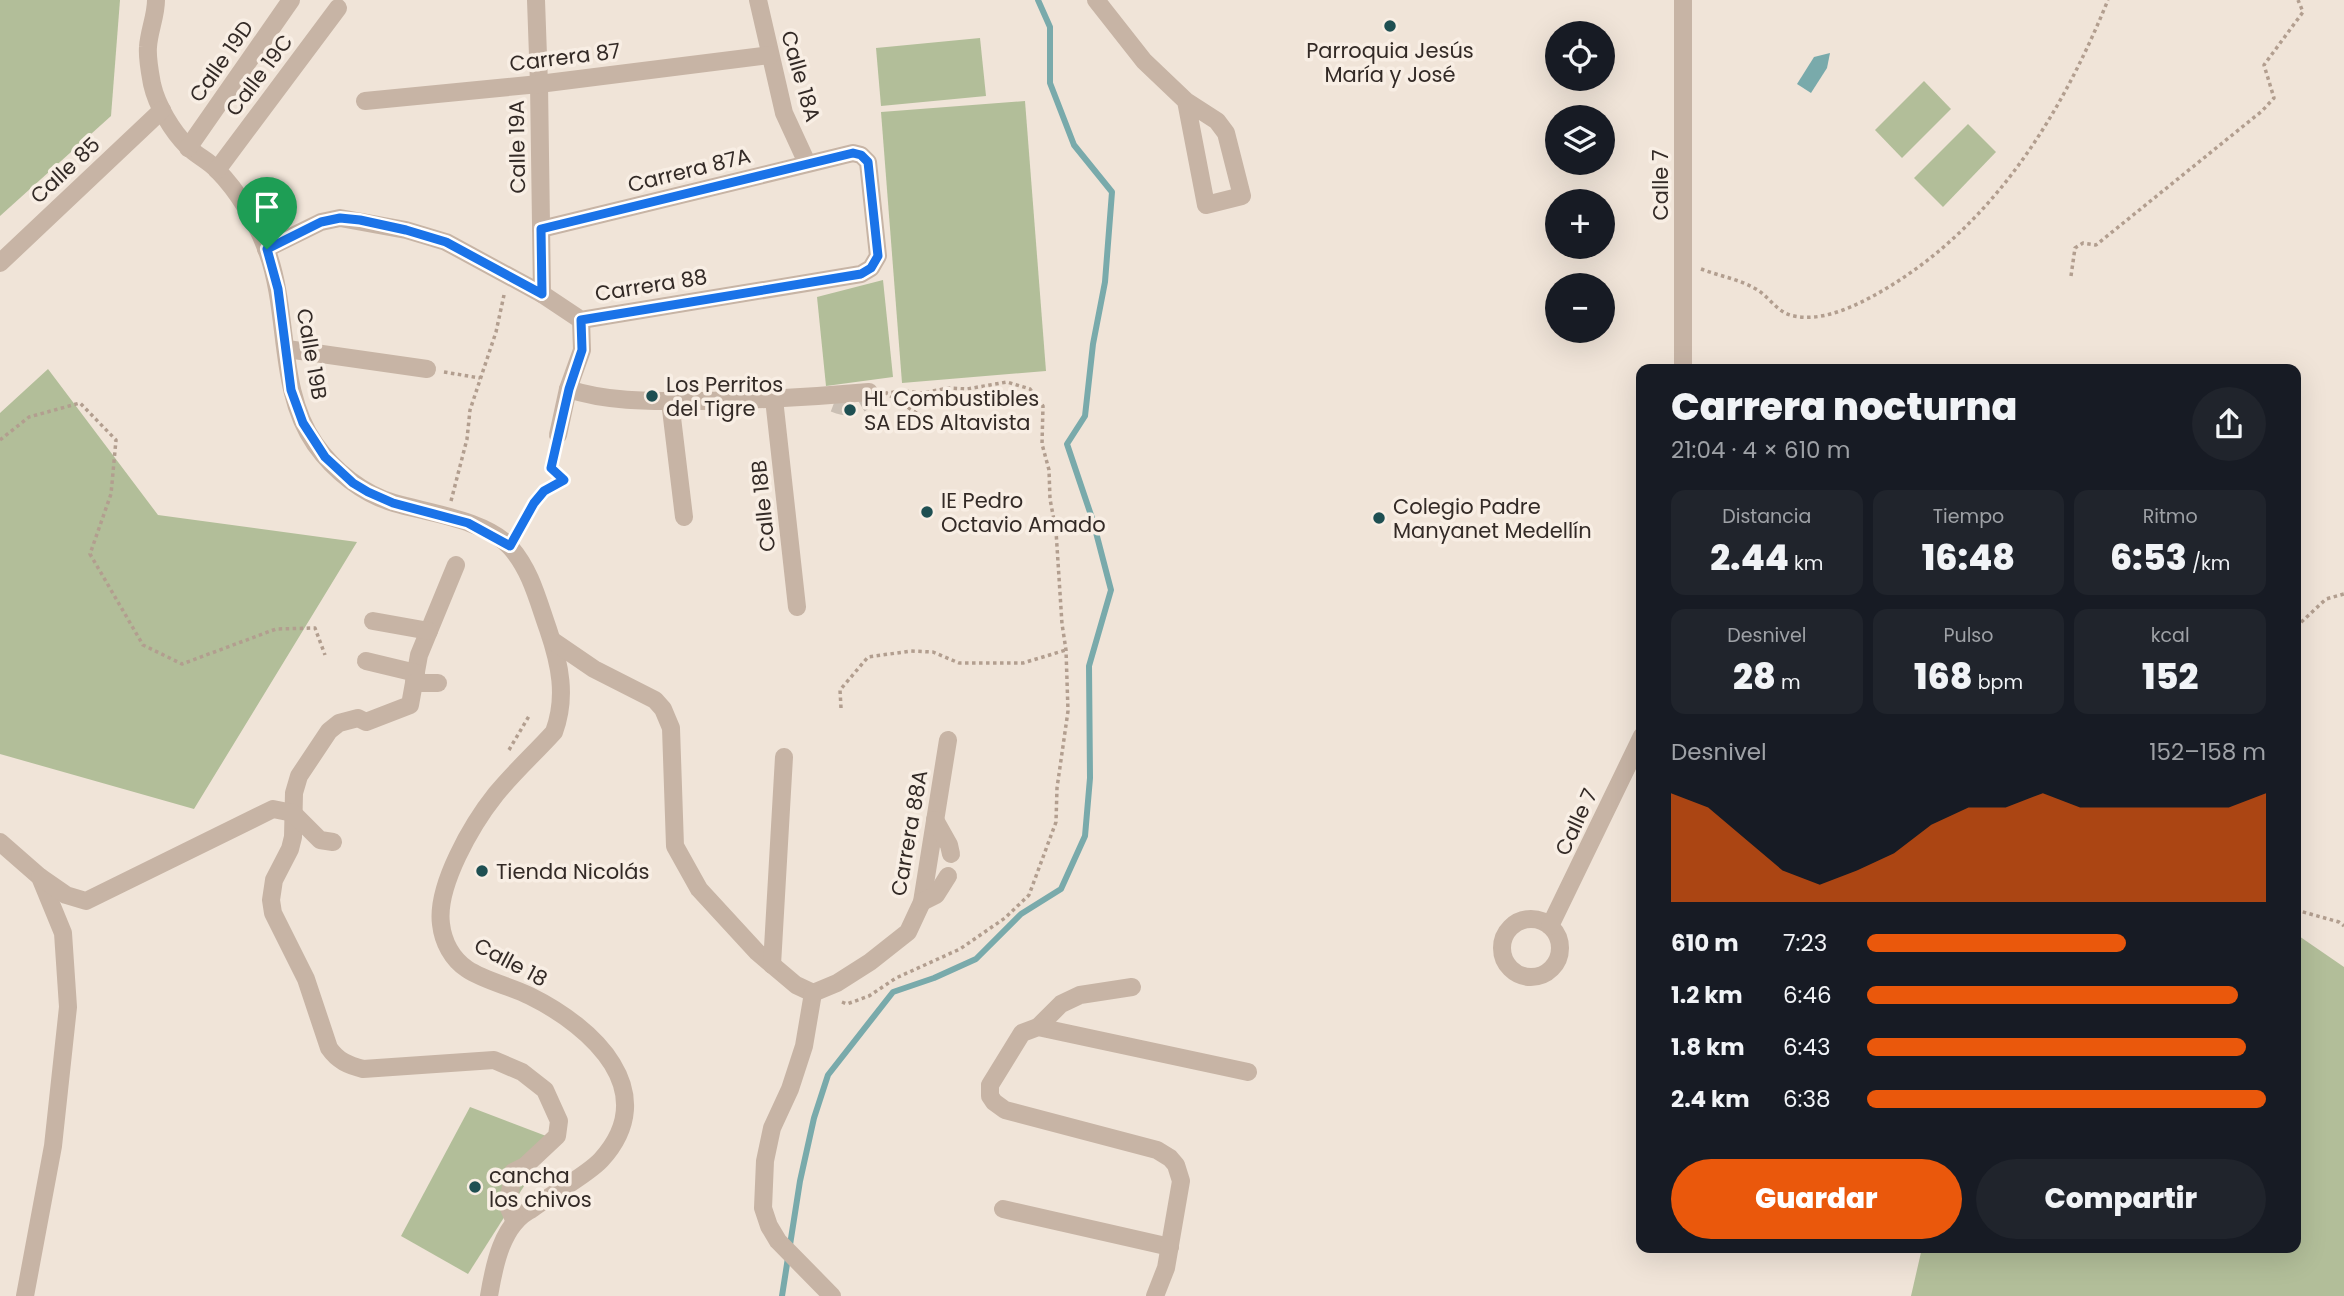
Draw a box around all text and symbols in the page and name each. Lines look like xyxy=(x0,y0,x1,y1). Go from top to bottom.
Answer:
street label: Calle 19D xyxy=(182,14,260,108)
marker: Parroquia Jesús María y José xyxy=(1382,18,1398,34)
map controls xyxy=(1545,21,1615,343)
button: locate xyxy=(1545,21,1615,91)
street label: Calle 18A xyxy=(774,27,828,125)
street label: Calle 19C xyxy=(219,28,299,122)
street label: Carrera 87 xyxy=(508,36,622,78)
place label: Parroquia Jesús María y José xyxy=(1306,36,1474,89)
street label: Calle 19A xyxy=(502,100,532,194)
button: layers xyxy=(1545,105,1615,175)
street label: Calle 85 xyxy=(24,130,106,210)
street label: Carrera 87A xyxy=(625,141,753,199)
street label: Calle 7 xyxy=(1646,150,1675,220)
pin xyxy=(237,177,297,249)
icon: arrive xyxy=(248,188,286,226)
button: + xyxy=(1545,189,1615,259)
street label: Carrera 88 xyxy=(593,262,709,308)
button: − xyxy=(1545,273,1615,343)
street label: Calle 19B xyxy=(290,306,334,402)
place label: Los Perritos del Tigre xyxy=(666,370,783,423)
text: Carrera nocturna xyxy=(1671,380,2017,433)
place label: HL Combustibles SA EDS Altavista xyxy=(864,384,1039,437)
button: share xyxy=(2192,387,2266,461)
marker: Los Perritos del Tigre xyxy=(644,388,660,404)
marker: HL Combustibles SA EDS Altavista xyxy=(842,402,858,418)
text: 21:04 · 4 × 610 m xyxy=(1671,434,1850,466)
street label: Calle 18B xyxy=(744,459,782,553)
place label: IE Pedro Octavio Amado xyxy=(941,486,1106,539)
place label: Colegio Padre Manyanet Medellín xyxy=(1393,492,1592,545)
text: Distancia xyxy=(1722,503,1811,530)
text: Tiempo xyxy=(1933,503,2004,530)
text: Ritmo xyxy=(2143,503,2198,530)
marker: IE Pedro Octavio Amado xyxy=(919,504,935,520)
marker: Colegio Padre Manyanet Medellín xyxy=(1371,510,1387,526)
text: 2.44 xyxy=(1710,533,1789,582)
text: 16:48 xyxy=(1922,533,2015,582)
text: 6:53 xyxy=(2110,533,2187,582)
text: km xyxy=(1789,550,1823,577)
text: /km xyxy=(2187,550,2230,577)
text: Desnivel xyxy=(1727,622,1806,649)
text: Pulso xyxy=(1944,622,1993,649)
text: kcal xyxy=(2151,622,2190,649)
text: 28 xyxy=(1733,652,1776,701)
text: 168 xyxy=(1914,652,1973,701)
text: 152 xyxy=(2142,652,2198,701)
text: m xyxy=(1776,669,1801,696)
text: bpm xyxy=(1973,669,2023,696)
text: Desnivel xyxy=(1671,736,1767,768)
text: 152–158 m xyxy=(2149,736,2266,768)
street label: Carrera 88A xyxy=(884,768,934,898)
street label: Calle 7 xyxy=(1548,784,1604,860)
place label: Tienda Nicolás xyxy=(496,857,649,886)
marker: Tienda Nicolás xyxy=(474,863,490,879)
text: 610 m xyxy=(1671,927,1739,959)
text: 7:23 xyxy=(1783,927,1827,959)
street label: Calle 18 xyxy=(469,931,553,993)
text: 1.2 km xyxy=(1671,979,1743,1011)
text: 6:46 xyxy=(1783,979,1832,1011)
text: 1.8 km xyxy=(1671,1031,1745,1063)
text: 6:43 xyxy=(1783,1031,1831,1063)
text: 2.4 km xyxy=(1671,1083,1750,1115)
text: 6:38 xyxy=(1783,1083,1831,1115)
button: Guardar xyxy=(1671,1159,1962,1239)
button: Compartir xyxy=(1976,1159,2266,1239)
place label: cancha los chivos xyxy=(489,1161,592,1214)
marker: cancha los chivos xyxy=(467,1179,483,1195)

